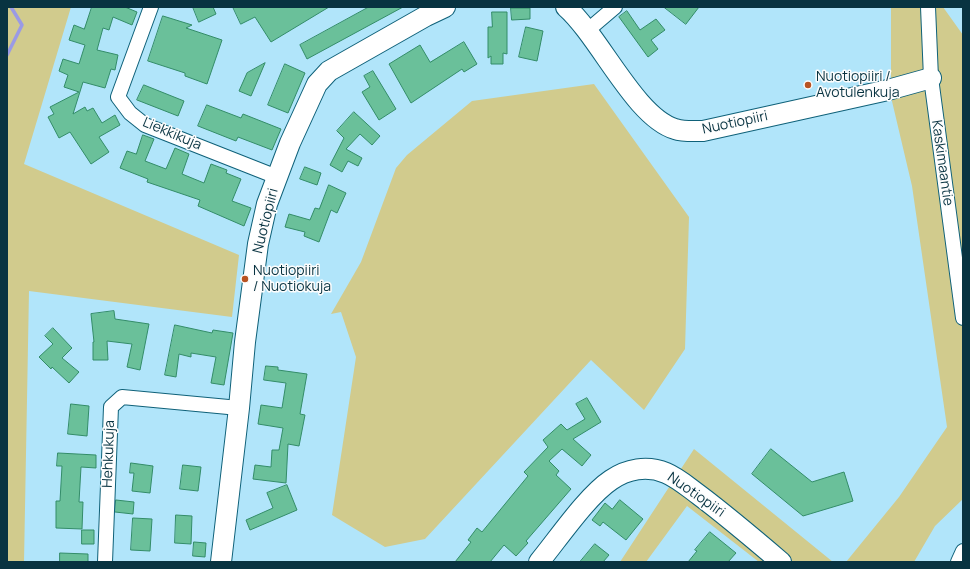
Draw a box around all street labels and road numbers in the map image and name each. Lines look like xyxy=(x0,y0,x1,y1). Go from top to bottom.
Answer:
street label: Nuotiopiiri xyxy=(701,108,769,138)
street label: Liekkikuja xyxy=(140,114,204,154)
street label: Kaskimaantie xyxy=(928,119,956,207)
street label: Nuotiopiiri xyxy=(250,187,282,255)
street label: Hehkukuja xyxy=(99,420,119,488)
street label: Nuotiopiiri xyxy=(664,469,728,521)

